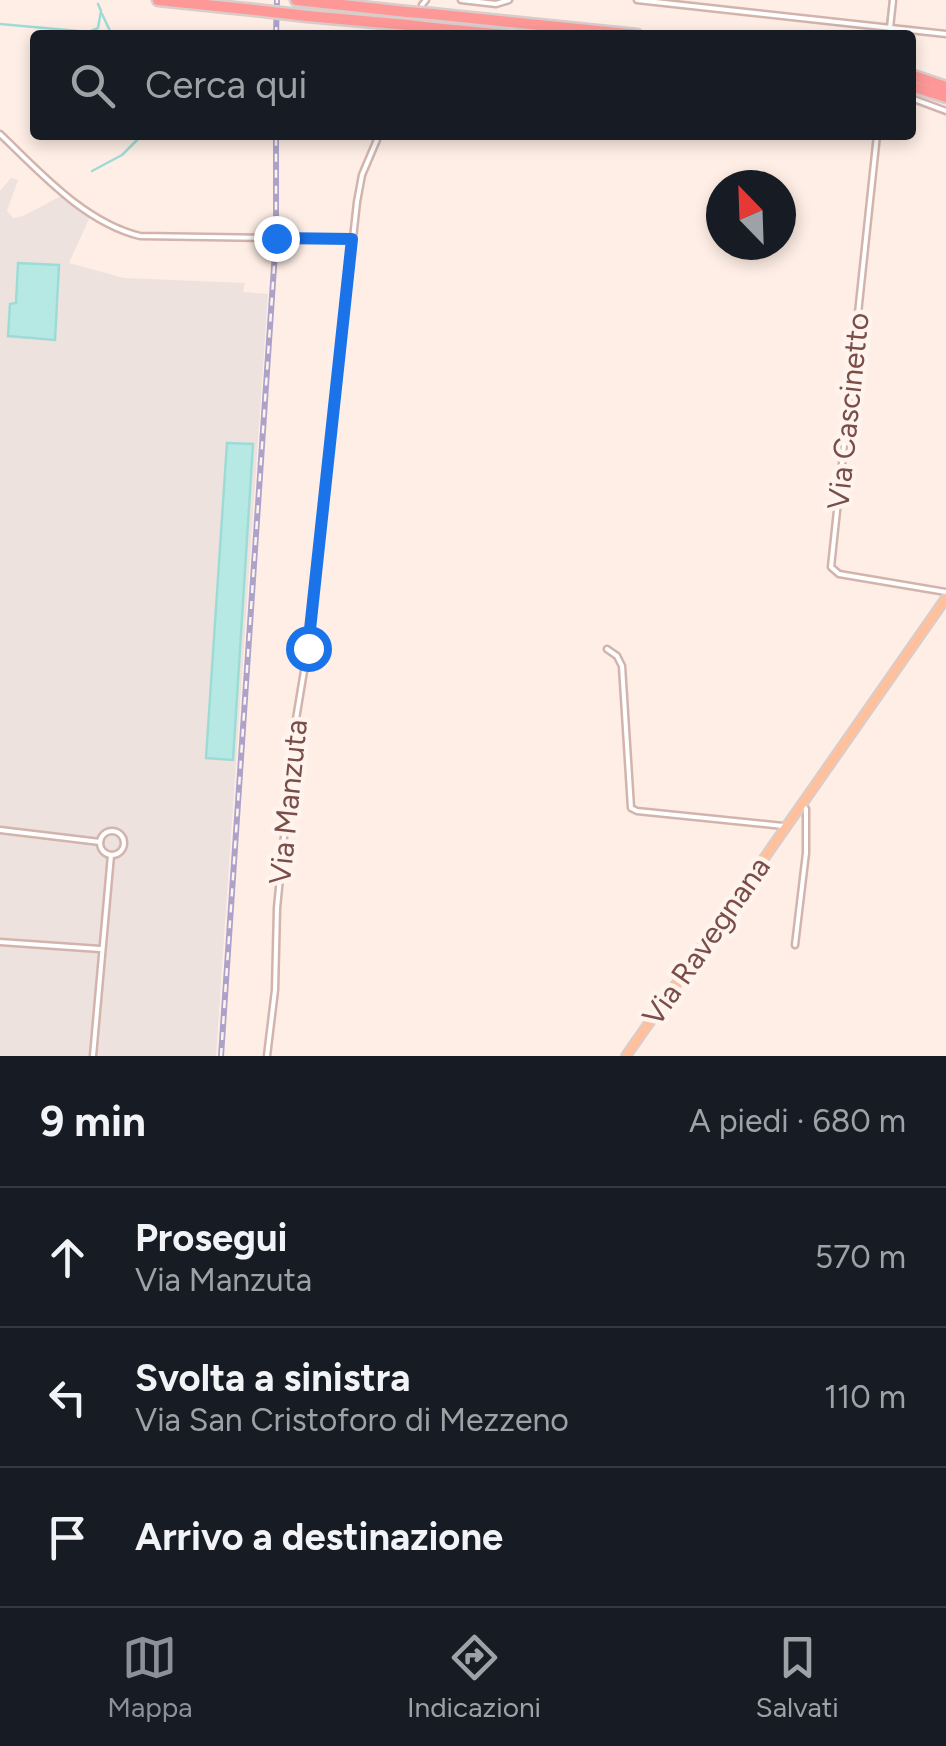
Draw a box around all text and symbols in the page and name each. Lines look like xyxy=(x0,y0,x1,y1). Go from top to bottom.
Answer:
search box xyxy=(30,30,916,140)
icon: search xyxy=(65,58,120,113)
text: Cerca qui xyxy=(145,62,307,108)
north arrow xyxy=(706,170,796,260)
route end xyxy=(254,216,300,262)
street label: Via Cascinetto xyxy=(819,311,877,511)
route start xyxy=(286,626,332,672)
street label: Via Manzuta xyxy=(261,718,315,886)
street label: Via Ravegnana xyxy=(634,849,778,1033)
text: 9 min xyxy=(40,1096,146,1147)
text: A piedi · 680 m xyxy=(689,1102,906,1140)
text: Prosegui xyxy=(135,1215,287,1261)
icon: ahead xyxy=(40,1230,95,1285)
text: 570 m xyxy=(815,1238,906,1276)
text: Via Manzuta xyxy=(135,1261,312,1299)
text: Svolta a sinistra xyxy=(135,1355,410,1401)
icon: left xyxy=(40,1370,95,1425)
text: 110 m xyxy=(824,1378,906,1416)
text: Via San Cristoforo di Mezzeno xyxy=(135,1401,569,1439)
icon: arrive xyxy=(40,1510,95,1565)
text: Arrivo a destinazione xyxy=(135,1514,503,1560)
tab: Mappa xyxy=(107,1630,193,1724)
tab: Indicazioni xyxy=(407,1630,541,1724)
tab: Salvati xyxy=(756,1630,839,1724)

